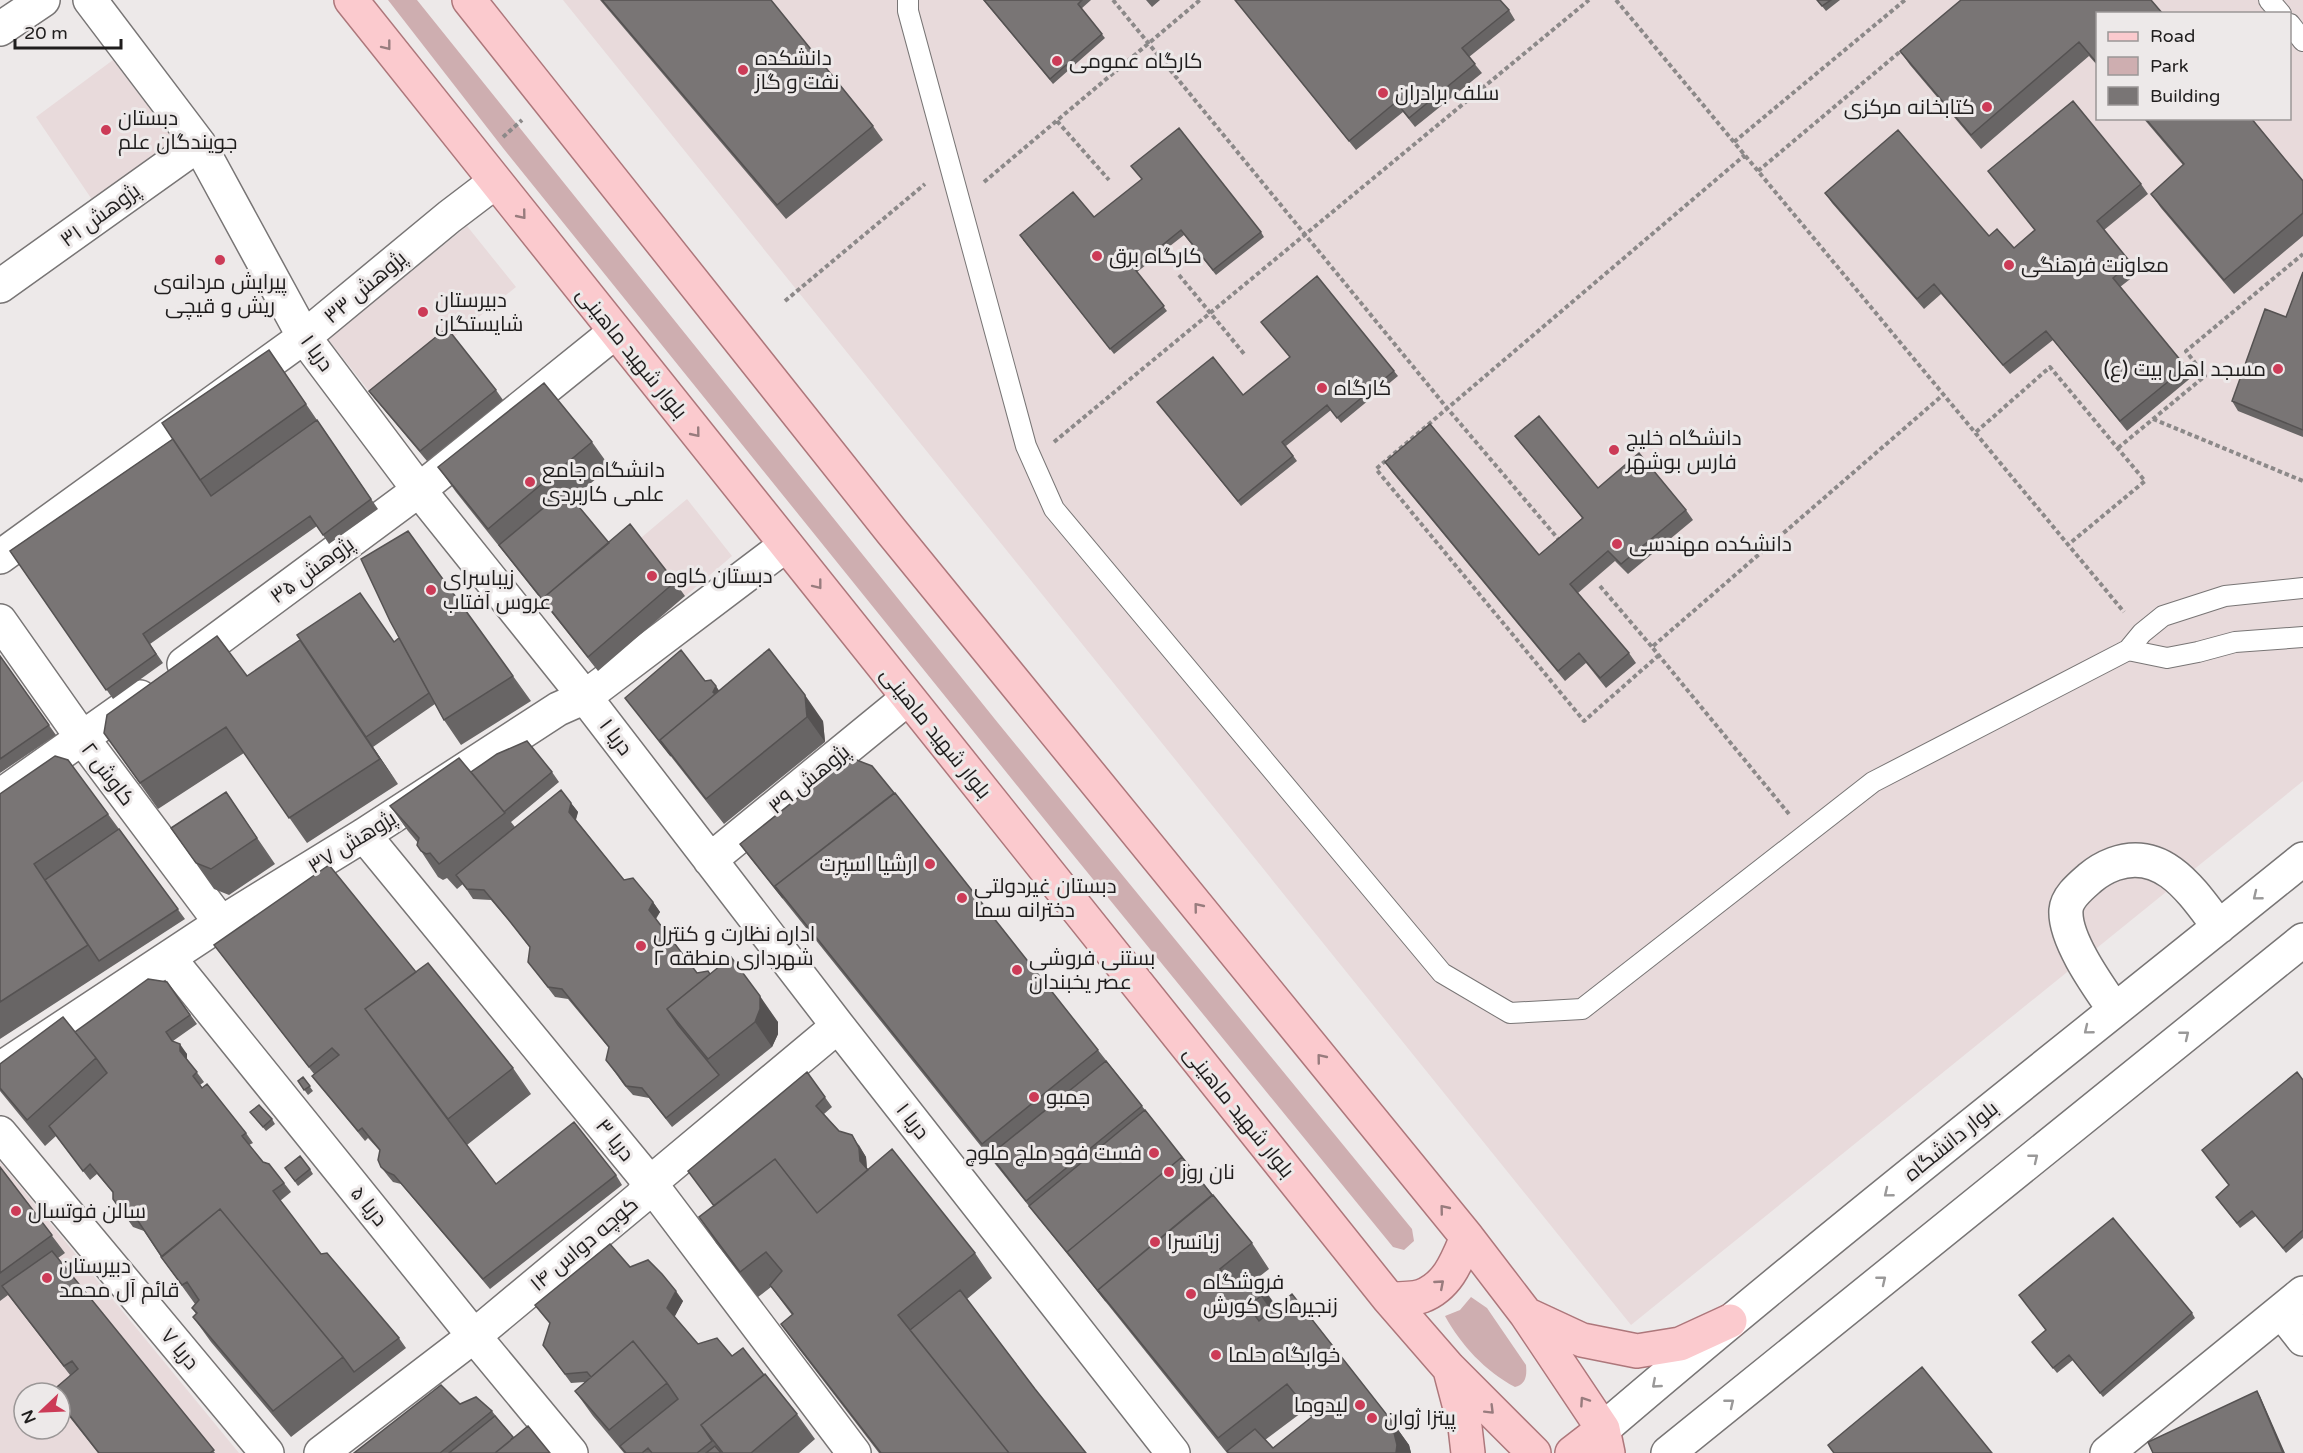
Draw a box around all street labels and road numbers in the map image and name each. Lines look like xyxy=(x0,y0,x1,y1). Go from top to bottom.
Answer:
street label: پژوهش ۳۱ xyxy=(56,178,146,253)
street label: پژوهش ۳۳ xyxy=(319,245,413,330)
street label: بلوار شهید ماهینی xyxy=(571,282,692,424)
street label: دریا ۱ xyxy=(295,330,338,377)
street label: پژوهش ۳۵ xyxy=(266,531,360,610)
street label: بلوار شهید ماهینی xyxy=(875,662,996,804)
street label: دریا ۱ xyxy=(594,714,637,761)
street label: کاوش ۲ xyxy=(76,738,139,811)
street label: پژوهش ۳۹ xyxy=(764,739,856,820)
street label: پژوهش ۳۷ xyxy=(304,805,402,880)
street label: بلوار شهید ماهینی xyxy=(1178,1041,1299,1183)
street label: بلوار دانشگاه xyxy=(1899,1096,2003,1187)
street label: دریا ۱ xyxy=(891,1098,935,1145)
street label: دریا ۳ xyxy=(590,1114,639,1166)
street label: دریا ۵ xyxy=(345,1181,392,1231)
street label: کوچه دواس ۱۴ xyxy=(525,1192,644,1298)
street label: دریا ۷ xyxy=(155,1324,204,1375)

